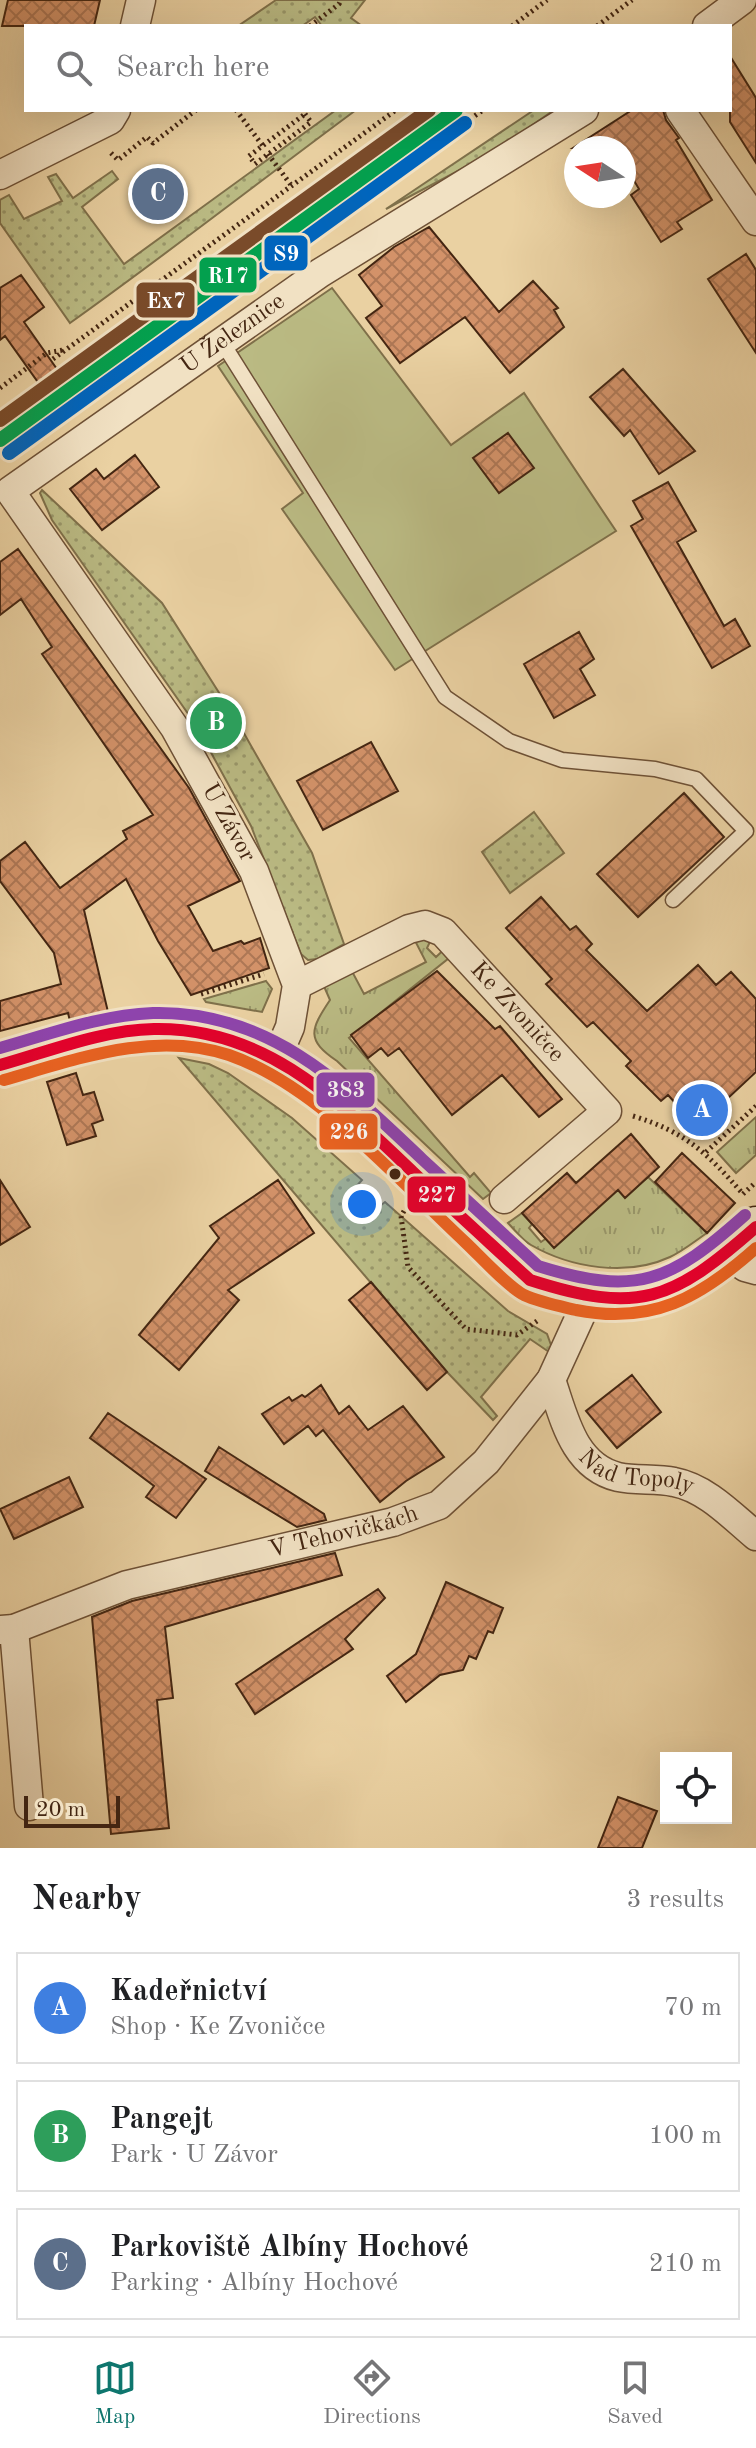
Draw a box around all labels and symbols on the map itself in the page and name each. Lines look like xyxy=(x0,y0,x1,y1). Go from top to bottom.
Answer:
north arrow xyxy=(564,136,636,208)
pin: C xyxy=(132,164,184,224)
line badge: S9 xyxy=(263,234,309,272)
text: S9 xyxy=(273,244,299,266)
line badge: R17 xyxy=(198,256,258,294)
text: R17 xyxy=(207,266,249,288)
line badge: Ex7 xyxy=(135,281,196,319)
street label: U Železnice xyxy=(177,289,290,379)
text: Ex7 xyxy=(146,291,186,313)
pin: B xyxy=(190,693,242,753)
street label: U Závor xyxy=(197,780,259,866)
street label: Ke Zvoničce xyxy=(465,958,568,1067)
line badge: 383 xyxy=(315,1071,376,1109)
text: 383 xyxy=(327,1080,365,1102)
pin: A xyxy=(676,1080,728,1140)
line badge: 226 xyxy=(318,1112,379,1151)
text: 226 xyxy=(330,1122,368,1144)
unlabelled marker xyxy=(387,1166,403,1182)
line badge: 227 xyxy=(406,1175,467,1214)
your location xyxy=(342,1184,382,1224)
text: 227 xyxy=(418,1185,456,1207)
street label: Nad Topoly xyxy=(573,1445,698,1499)
street label: V Tehovičkách xyxy=(266,1502,422,1563)
scale bar xyxy=(24,1792,120,1828)

